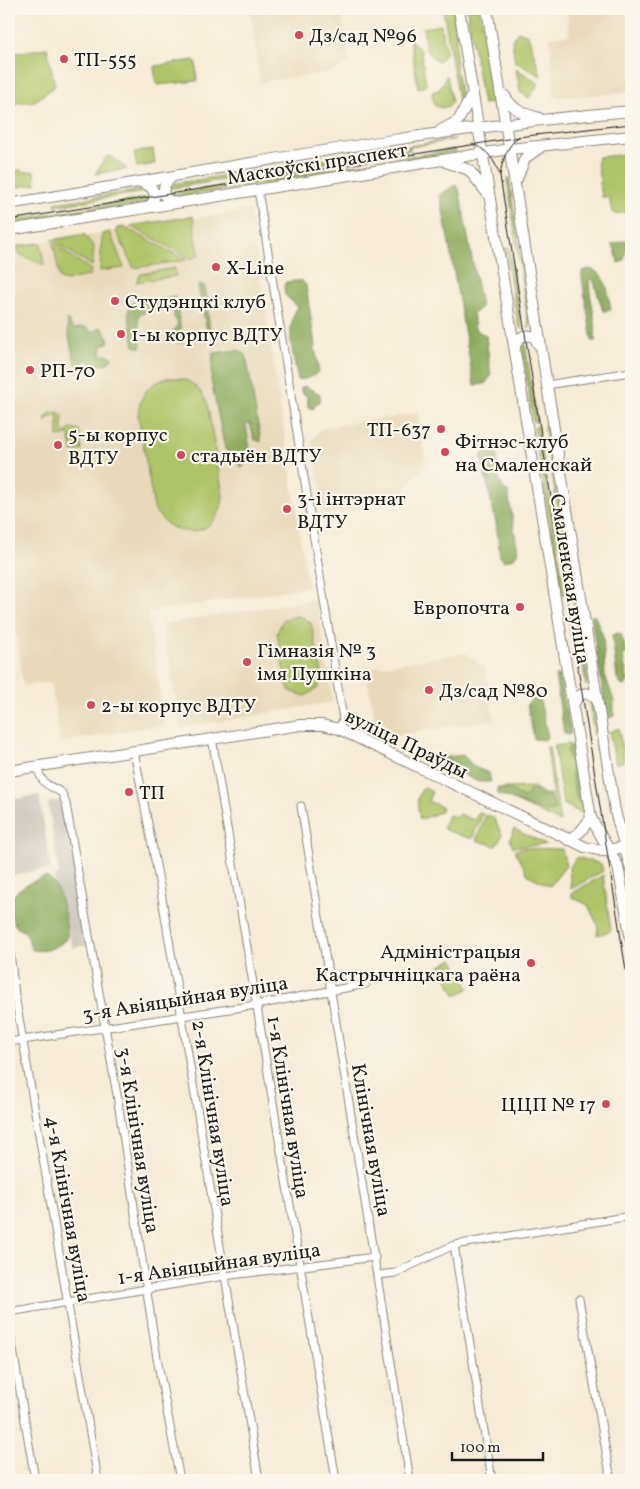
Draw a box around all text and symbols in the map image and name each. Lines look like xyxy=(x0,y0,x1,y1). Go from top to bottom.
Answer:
place label: Дз/сад №96 xyxy=(309,23,417,51)
marker: Дз/сад №96 xyxy=(293,29,305,41)
place label: ТП-555 xyxy=(74,47,137,75)
marker: ТП-555 xyxy=(58,53,70,65)
street label: Маскоўскі праспект xyxy=(225,137,410,193)
place label: X-Line xyxy=(226,255,284,283)
marker: X-Line xyxy=(210,261,222,273)
place label: Студэнцкі клуб xyxy=(125,289,266,317)
marker: Студэнцкі клуб xyxy=(109,295,121,307)
place label: 1-ы корпус ВДТУ xyxy=(131,322,283,350)
marker: 1-ы корпус ВДТУ xyxy=(115,328,127,340)
place label: РП-70 xyxy=(40,358,95,386)
marker: РП-70 xyxy=(24,364,36,376)
place label: ТП-637 xyxy=(367,417,431,445)
place label: 5-ы корпус ВДТУ xyxy=(68,422,168,473)
marker: ТП-637 xyxy=(435,423,447,435)
place label: Фітнэс-клуб на Смаленскай xyxy=(455,429,592,480)
marker: 5-ы корпус ВДТУ xyxy=(52,439,64,451)
place label: стадыён ВДТУ xyxy=(191,443,322,471)
marker: Фітнэс-клуб на Смаленскай xyxy=(439,446,451,458)
marker: стадыён ВДТУ xyxy=(175,449,187,461)
place label: 3-і інтэрнат ВДТУ xyxy=(297,486,406,537)
street label: Смаленская вуліца xyxy=(542,492,596,667)
marker: 3-і інтэрнат ВДТУ xyxy=(281,503,293,515)
place label: Европочта xyxy=(413,595,510,623)
marker: Европочта xyxy=(514,601,526,613)
place label: Гімназія № 3 імя Пушкіна xyxy=(257,638,376,689)
marker: Гімназія № 3 імя Пушкіна xyxy=(241,656,253,668)
place label: Дз/сад №80 xyxy=(439,678,548,706)
marker: Дз/сад №80 xyxy=(423,684,435,696)
place label: 2-ы корпус ВДТУ xyxy=(101,693,256,721)
marker: 2-ы корпус ВДТУ xyxy=(85,699,97,711)
street label: вуліца Праўды xyxy=(340,703,472,787)
place label: ТП xyxy=(139,780,165,808)
marker: ТП xyxy=(123,786,135,798)
place label: Адміністрацыя Кастрычніцкага раёна xyxy=(315,939,521,990)
marker: Адміністрацыя Кастрычніцкага раёна xyxy=(525,957,537,969)
street label: 3-я Авіяцыйная вуліца xyxy=(80,970,290,1030)
street label: 1-я Клінічная вуліца xyxy=(259,1014,315,1201)
street label: 2-я Клінічная вуліца xyxy=(183,1018,241,1209)
street label: 3-я Клінічная вуліца xyxy=(108,1045,166,1235)
street label: Клінічная вуліца xyxy=(343,1062,397,1219)
place label: ЦЦП № 17 xyxy=(501,1092,596,1120)
marker: ЦЦП № 17 xyxy=(600,1098,612,1110)
street label: 4-я Клінічная вуліца xyxy=(37,1114,97,1305)
street label: 1-я Авіяцыйная вуліца xyxy=(116,1237,323,1293)
scale bar xyxy=(452,1429,544,1461)
text: 100 m xyxy=(460,1438,500,1459)

